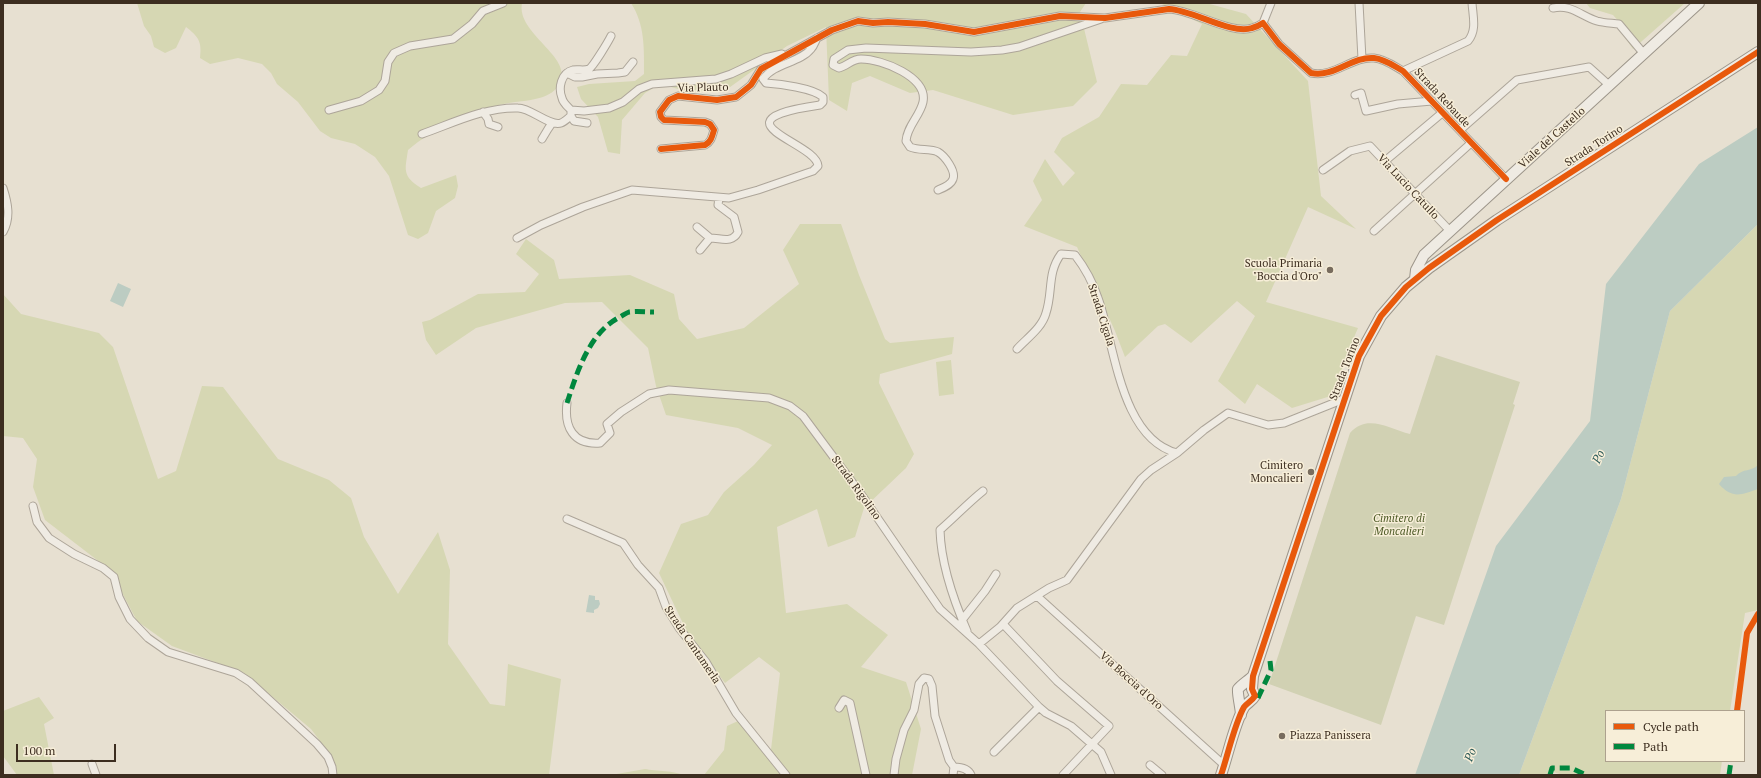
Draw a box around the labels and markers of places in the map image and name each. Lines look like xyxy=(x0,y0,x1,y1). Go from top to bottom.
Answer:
place label: Scuola Primaria "Boccia d'Oro" xyxy=(1245,257,1322,283)
marker: Scuola Primaria "Boccia d'Oro" xyxy=(1325,265,1335,275)
place label: Cimitero Moncalieri xyxy=(1250,459,1303,485)
marker: Cimitero Moncalieri xyxy=(1306,467,1316,477)
place label: Piazza Panissera xyxy=(1290,729,1371,743)
marker: Piazza Panissera xyxy=(1277,731,1287,741)

